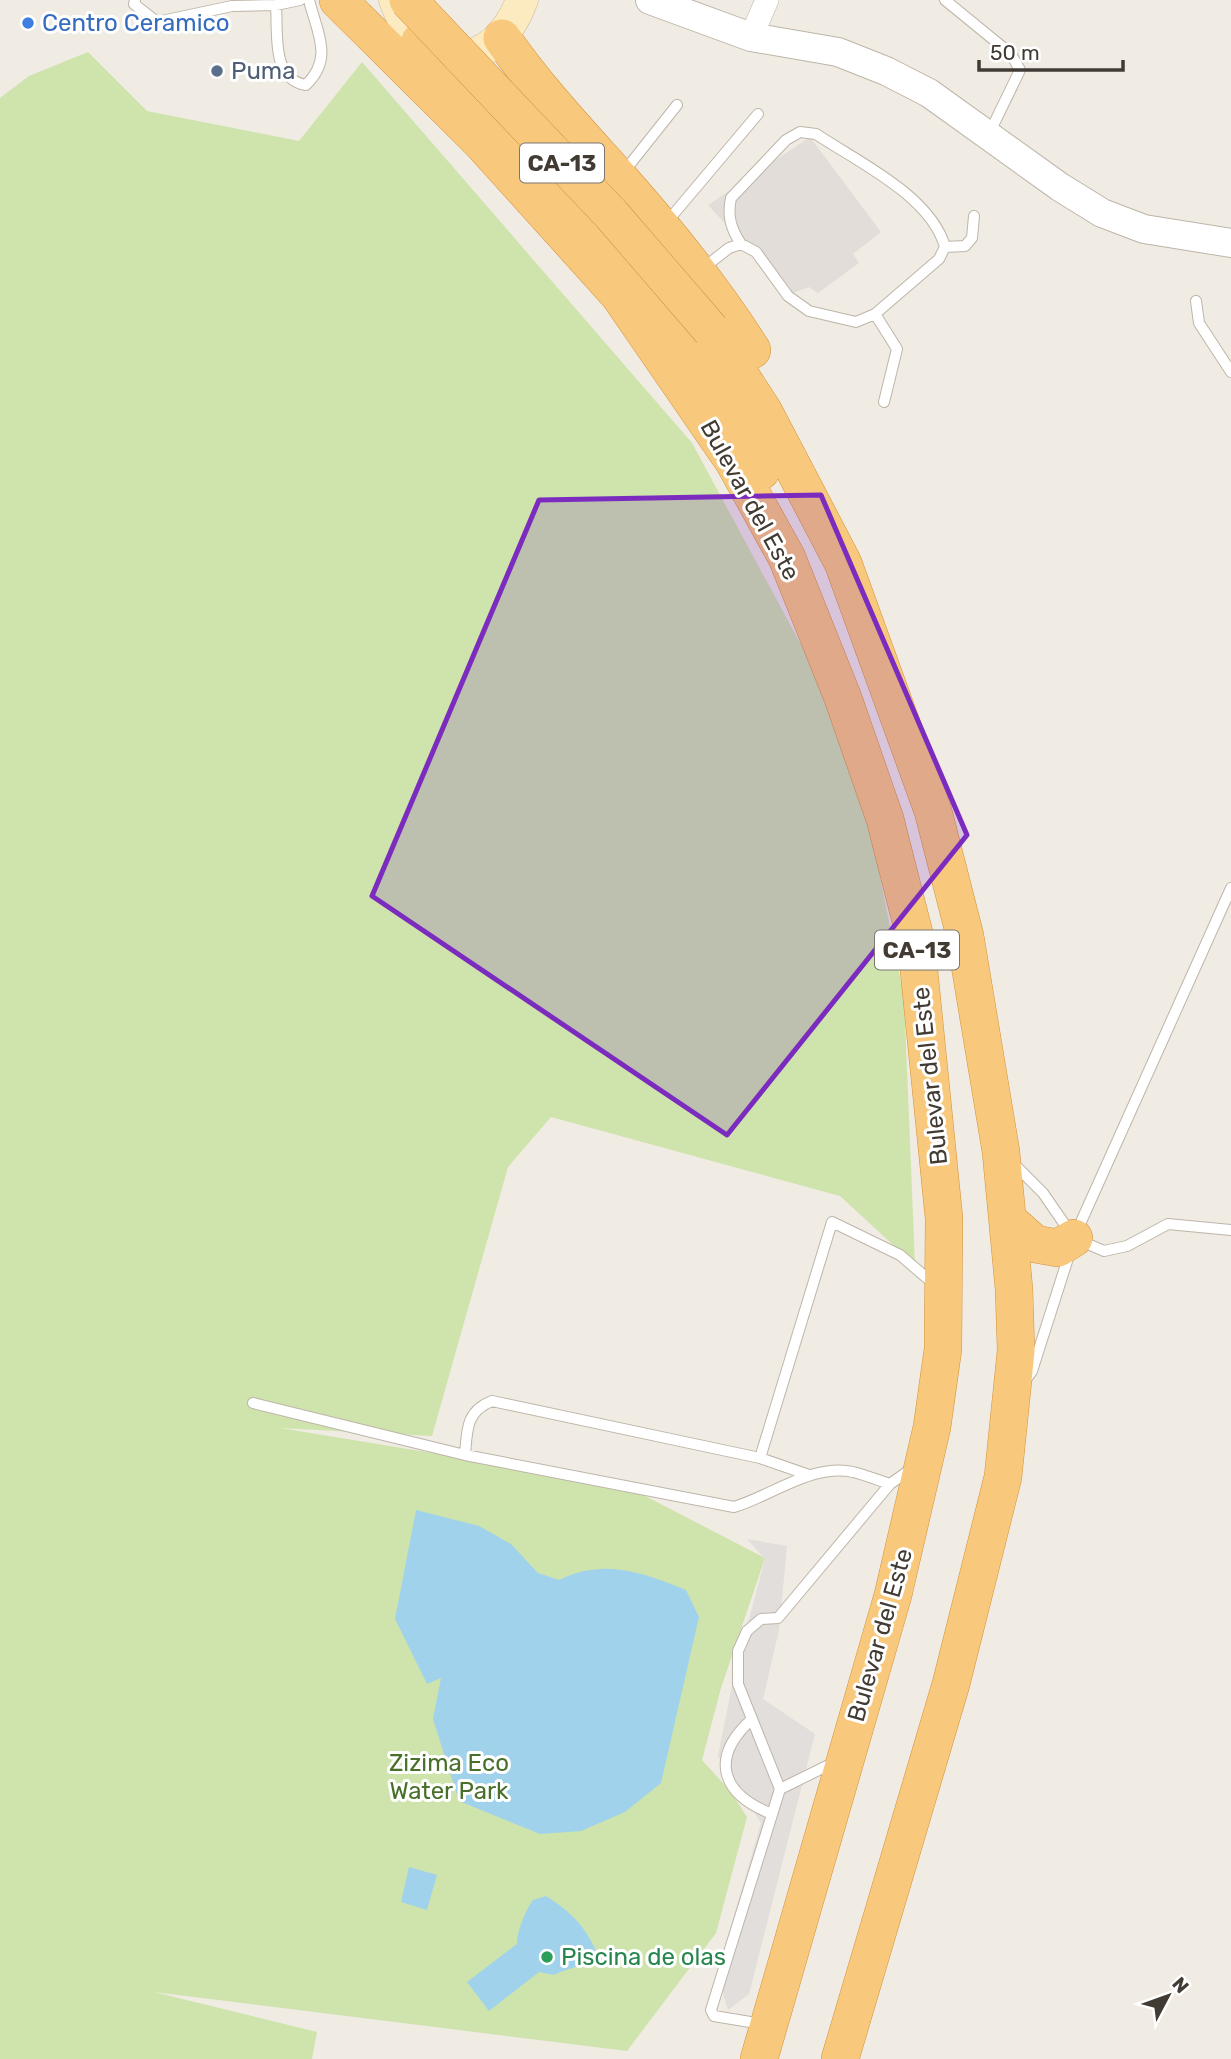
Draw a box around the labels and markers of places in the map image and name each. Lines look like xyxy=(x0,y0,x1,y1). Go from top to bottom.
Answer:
place label: Centro Ceramico xyxy=(42,9,229,37)
marker: Centro Ceramico xyxy=(20,15,36,31)
place label: Puma xyxy=(231,57,295,85)
marker: Puma xyxy=(209,63,225,79)
place label: Piscina de olas xyxy=(561,1943,726,1971)
marker: Piscina de olas xyxy=(539,1949,555,1965)

